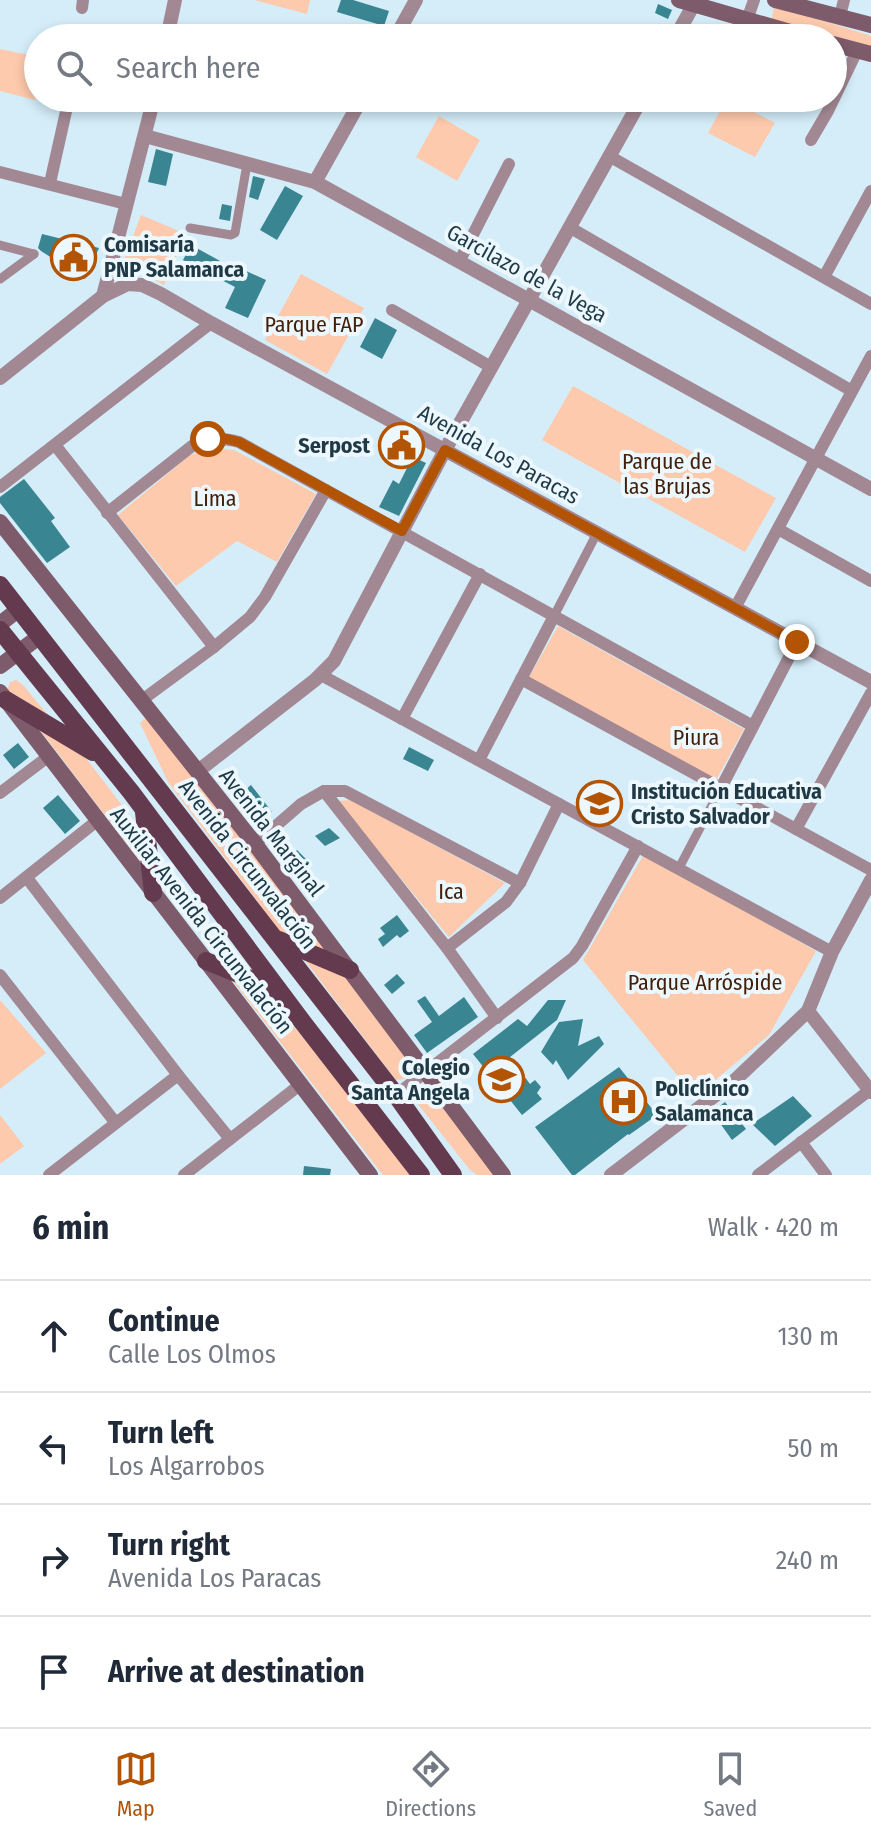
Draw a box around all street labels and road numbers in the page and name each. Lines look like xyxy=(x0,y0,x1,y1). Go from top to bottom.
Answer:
street label: Garcilazo de la Vega xyxy=(442,218,612,329)
street label: Avenida Los Paracas xyxy=(413,399,584,510)
street label: Avenida Marginal xyxy=(213,763,330,902)
street label: Avenida Circunvalación xyxy=(173,774,322,954)
street label: Auxiliar Avenida Circunvalación xyxy=(105,801,299,1039)

